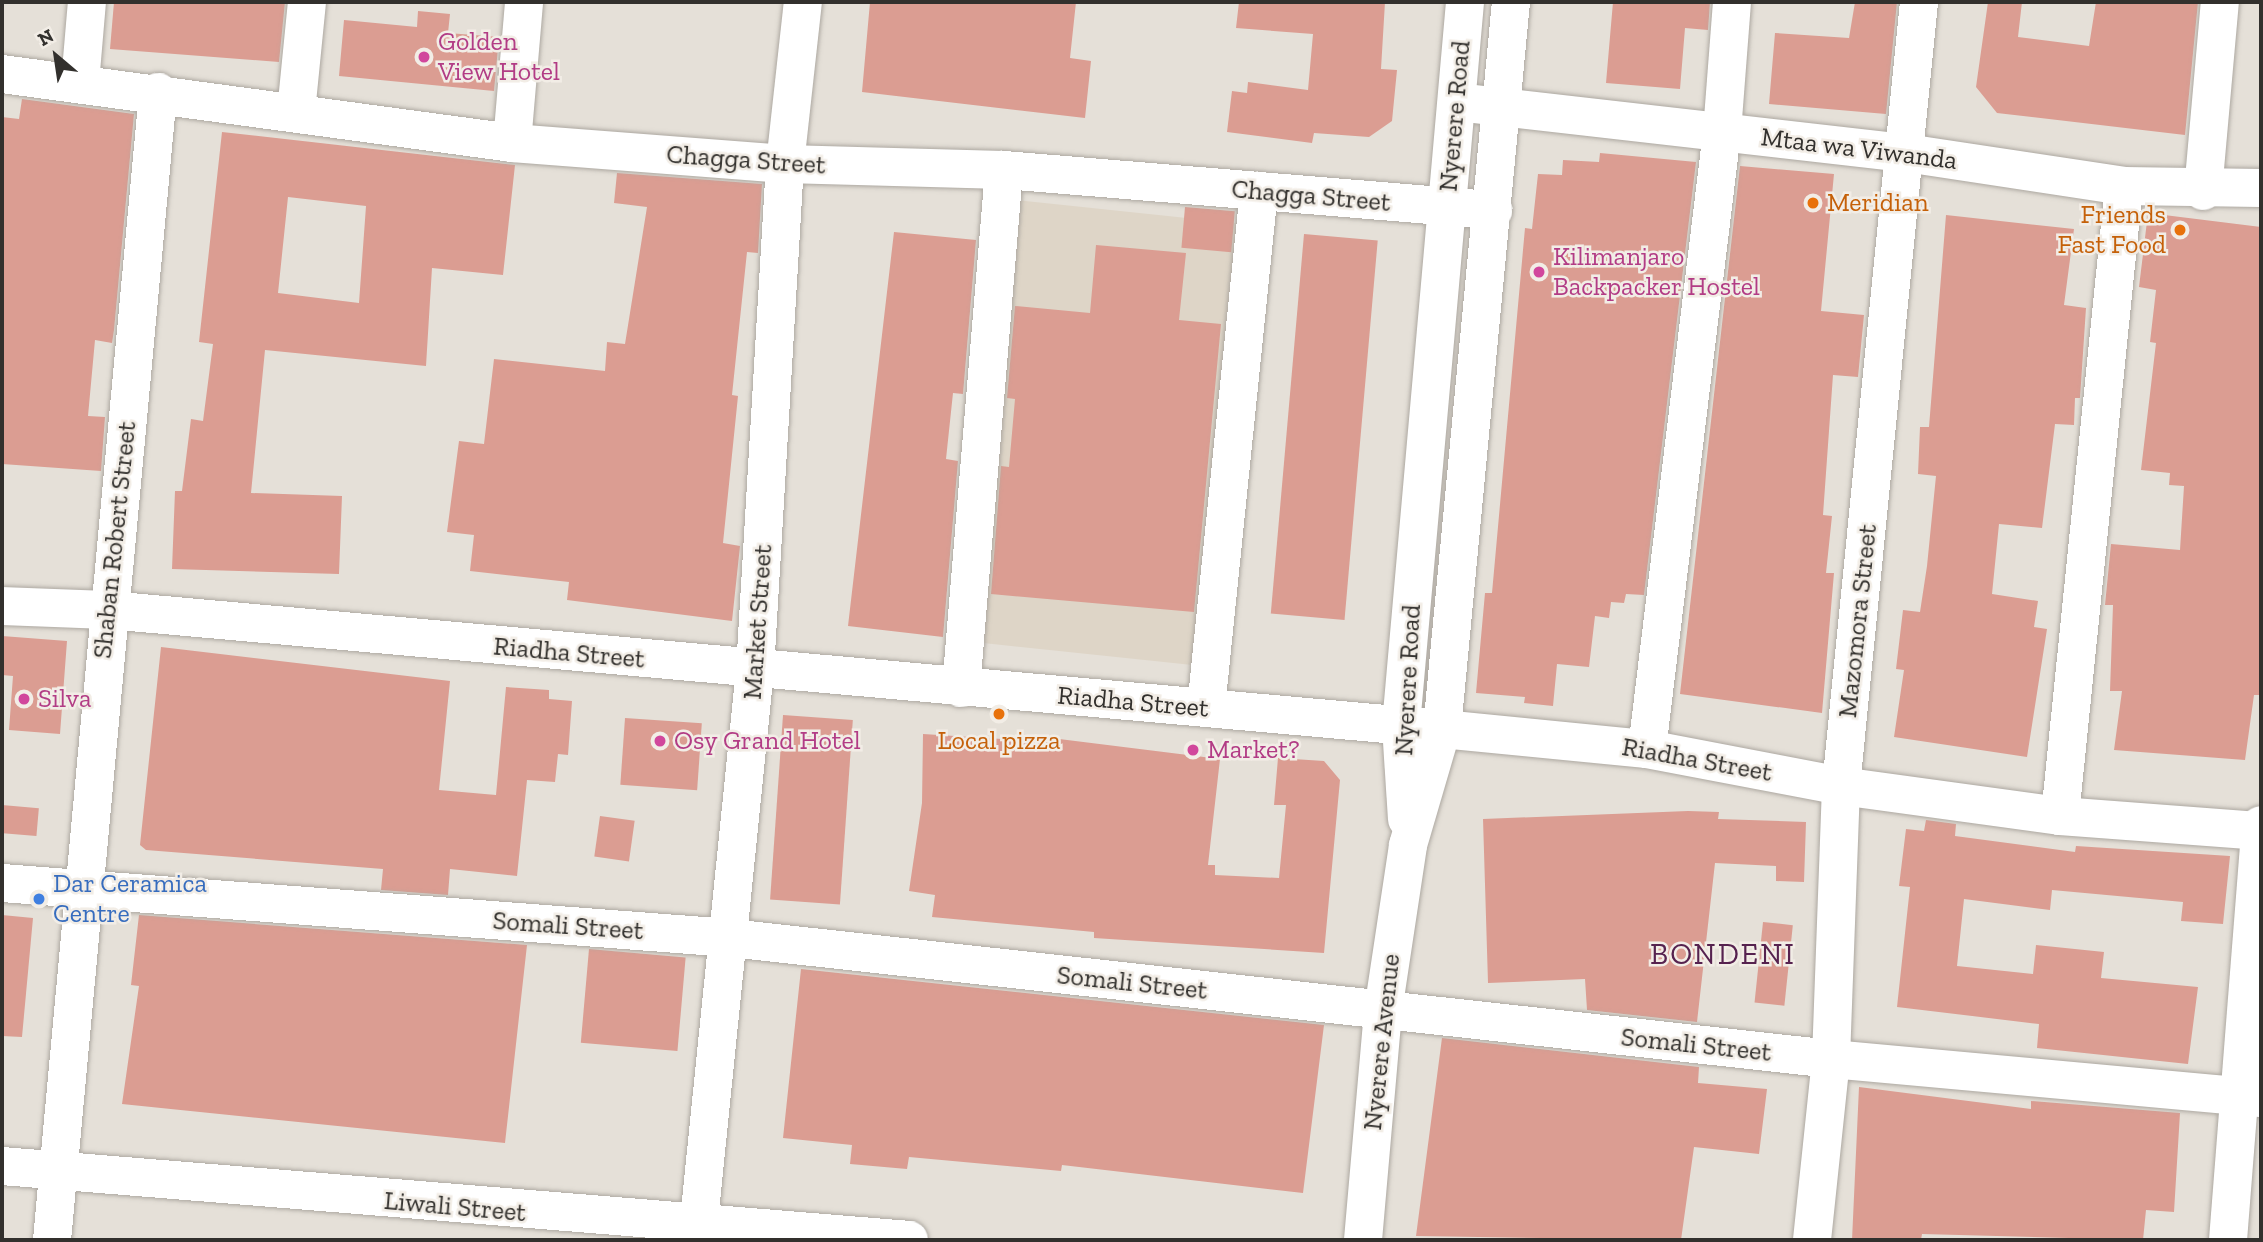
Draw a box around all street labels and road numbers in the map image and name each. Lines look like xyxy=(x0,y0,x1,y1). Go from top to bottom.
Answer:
street label: Nyerere Road xyxy=(1433,39,1477,193)
street label: Mtaa wa Viwanda xyxy=(1758,121,1960,177)
street label: Chagga Street xyxy=(665,139,827,181)
street label: Chagga Street xyxy=(1230,174,1392,218)
street label: Shaban Robert Street xyxy=(87,420,143,660)
street label: Mazomora Street xyxy=(1832,523,1884,719)
street label: Market Street xyxy=(737,543,779,701)
street label: Nyerere Road xyxy=(1388,603,1428,757)
street label: Riadha Street xyxy=(492,631,646,675)
street label: Riadha Street xyxy=(1056,680,1210,724)
street label: Riadha Street xyxy=(1620,731,1774,789)
street label: Somali Street xyxy=(492,905,644,947)
street label: Nyerere Avenue xyxy=(1357,952,1407,1132)
street label: Somali Street xyxy=(1055,960,1209,1006)
street label: Somali Street xyxy=(1619,1022,1773,1068)
street label: Liwali Street xyxy=(383,1185,527,1229)

